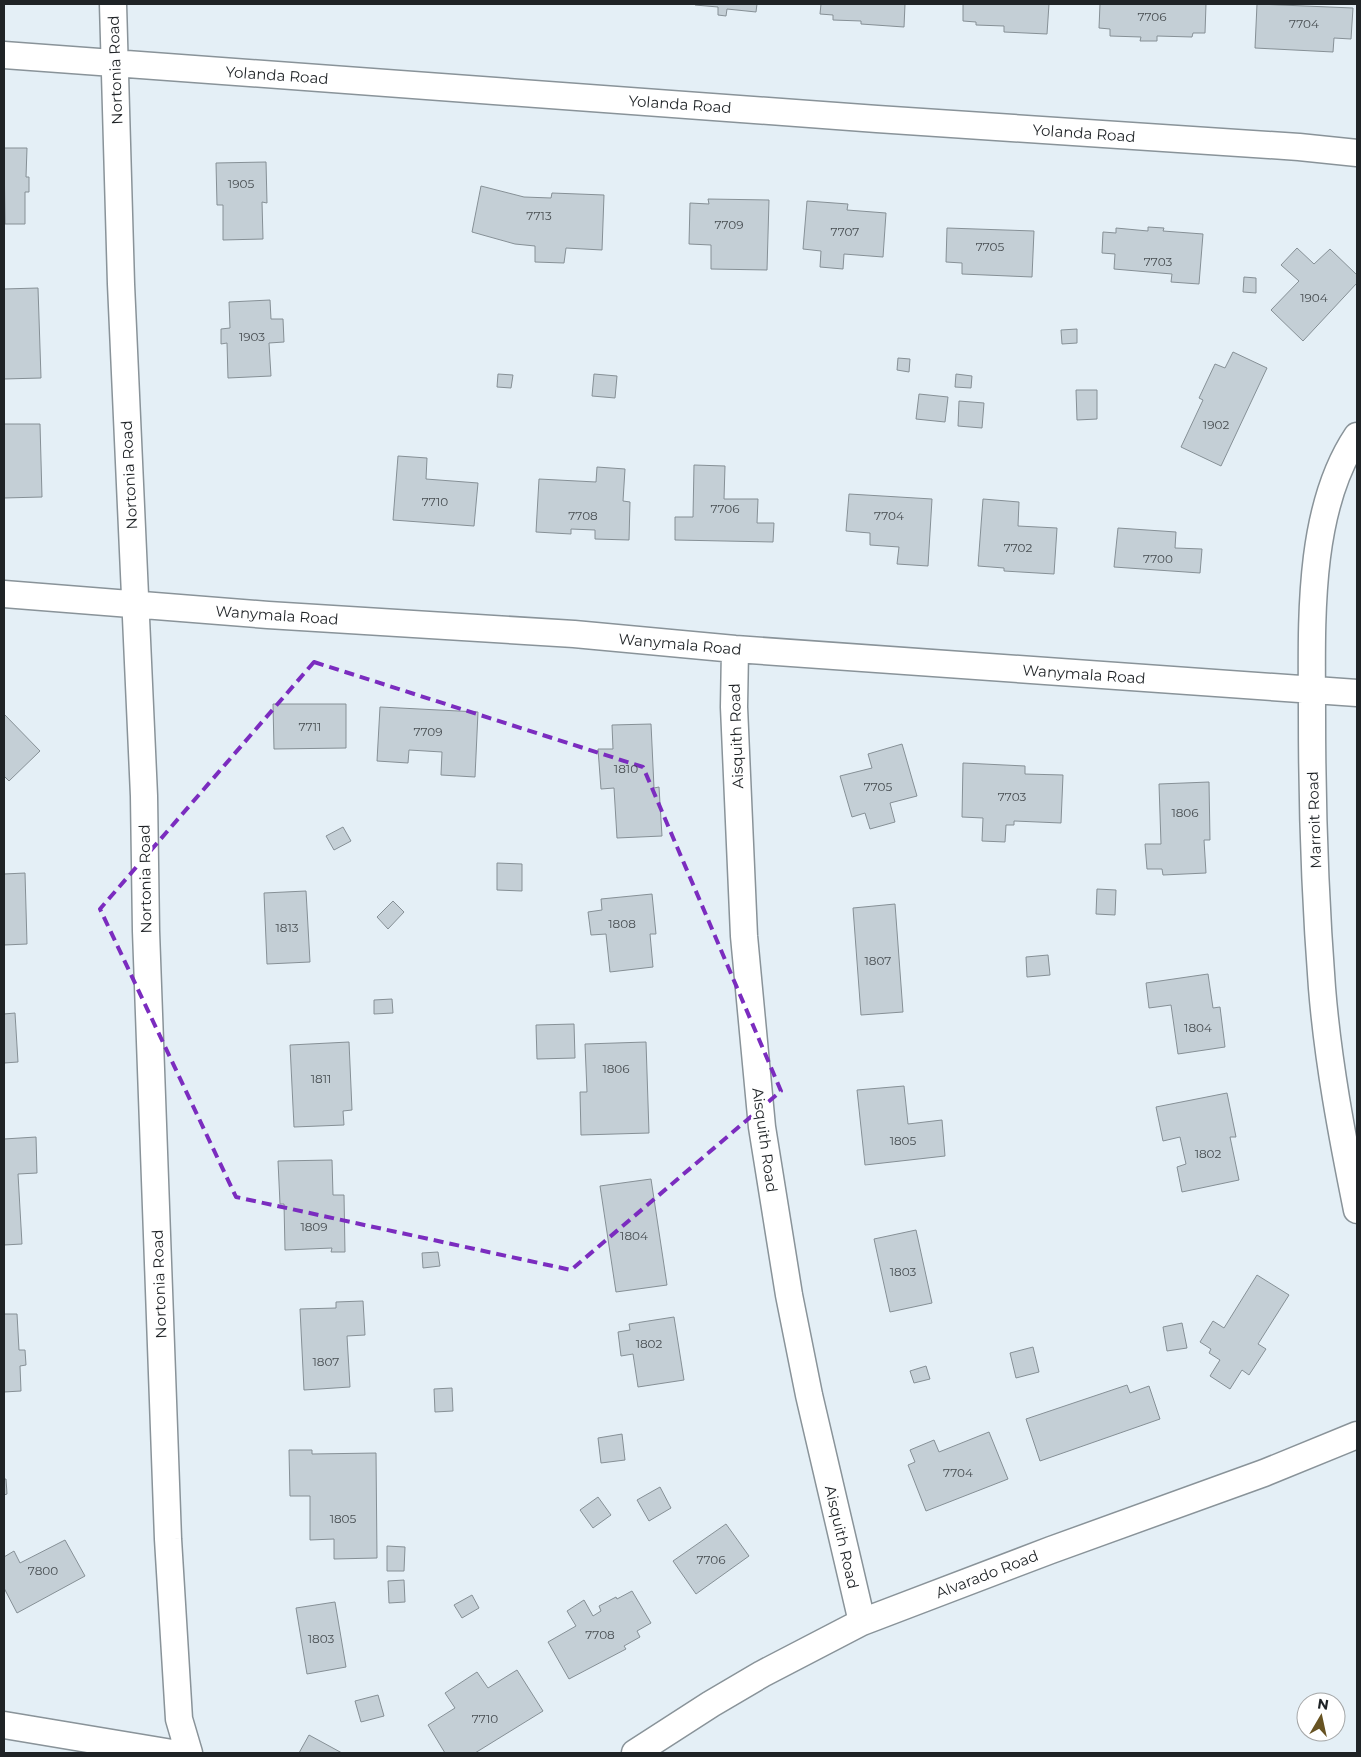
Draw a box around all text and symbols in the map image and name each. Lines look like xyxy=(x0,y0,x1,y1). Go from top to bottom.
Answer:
house number: 7706 xyxy=(1137,9,1167,24)
street label: Nortonia Road xyxy=(104,15,126,125)
house number: 7704 xyxy=(1289,16,1319,31)
street label: Yolanda Road xyxy=(225,62,329,88)
street label: Yolanda Road xyxy=(628,91,732,117)
street label: Yolanda Road xyxy=(1032,120,1136,146)
house number: 1905 xyxy=(228,176,254,191)
house number: 7713 xyxy=(526,208,552,223)
house number: 7709 xyxy=(714,217,744,232)
house number: 7707 xyxy=(831,224,859,239)
house number: 7705 xyxy=(976,239,1005,254)
house number: 7703 xyxy=(1144,254,1172,269)
house number: 1904 xyxy=(1300,290,1328,305)
house number: 1903 xyxy=(239,329,265,344)
house number: 1902 xyxy=(1203,417,1229,432)
street label: Nortonia Road xyxy=(117,420,141,530)
house number: 7710 xyxy=(422,494,448,509)
house number: 7706 xyxy=(710,501,740,516)
house number: 7708 xyxy=(568,508,598,523)
house number: 7704 xyxy=(874,508,904,523)
house number: 7702 xyxy=(1004,540,1033,555)
house number: 7700 xyxy=(1143,551,1173,566)
street label: Wanymala Road xyxy=(215,601,339,629)
street label: Wanymala Road xyxy=(618,629,742,659)
street label: Wanymala Road xyxy=(1022,660,1146,688)
street label: Aisquith Road xyxy=(725,683,747,789)
house number: 7711 xyxy=(299,719,321,734)
house number: 7709 xyxy=(413,724,443,739)
house number: 1810 xyxy=(614,761,638,776)
street label: Marroit Road xyxy=(1303,771,1325,869)
house number: 7705 xyxy=(864,779,893,794)
house number: 7703 xyxy=(998,789,1026,804)
house number: 1806 xyxy=(1171,805,1199,820)
street label: Nortonia Road xyxy=(135,824,155,934)
house number: 1808 xyxy=(608,916,636,931)
house number: 1813 xyxy=(275,920,299,935)
house number: 1807 xyxy=(865,953,891,968)
house number: 1804 xyxy=(1184,1020,1212,1035)
house number: 1806 xyxy=(602,1061,630,1076)
house number: 1811 xyxy=(311,1071,331,1086)
street label: Aisquith Road xyxy=(748,1086,782,1194)
house number: 1805 xyxy=(890,1133,917,1148)
house number: 1802 xyxy=(1195,1146,1222,1161)
house number: 1809 xyxy=(300,1219,328,1234)
house number: 1804 xyxy=(620,1228,648,1243)
street label: Nortonia Road xyxy=(148,1229,170,1339)
house number: 1803 xyxy=(890,1264,917,1279)
house number: 1802 xyxy=(636,1336,663,1351)
house number: 1807 xyxy=(313,1354,339,1369)
house number: 7704 xyxy=(943,1465,973,1480)
street label: Aisquith Road xyxy=(821,1483,863,1591)
house number: 1805 xyxy=(330,1511,357,1526)
street label: Alvarado Road xyxy=(933,1546,1041,1602)
house number: 7706 xyxy=(696,1552,726,1567)
house number: 7800 xyxy=(28,1563,58,1578)
house number: 7708 xyxy=(585,1627,615,1642)
house number: 1803 xyxy=(308,1631,335,1646)
north arrow xyxy=(1296,1692,1346,1742)
text: N xyxy=(1316,1694,1330,1714)
house number: 7710 xyxy=(472,1711,498,1726)

